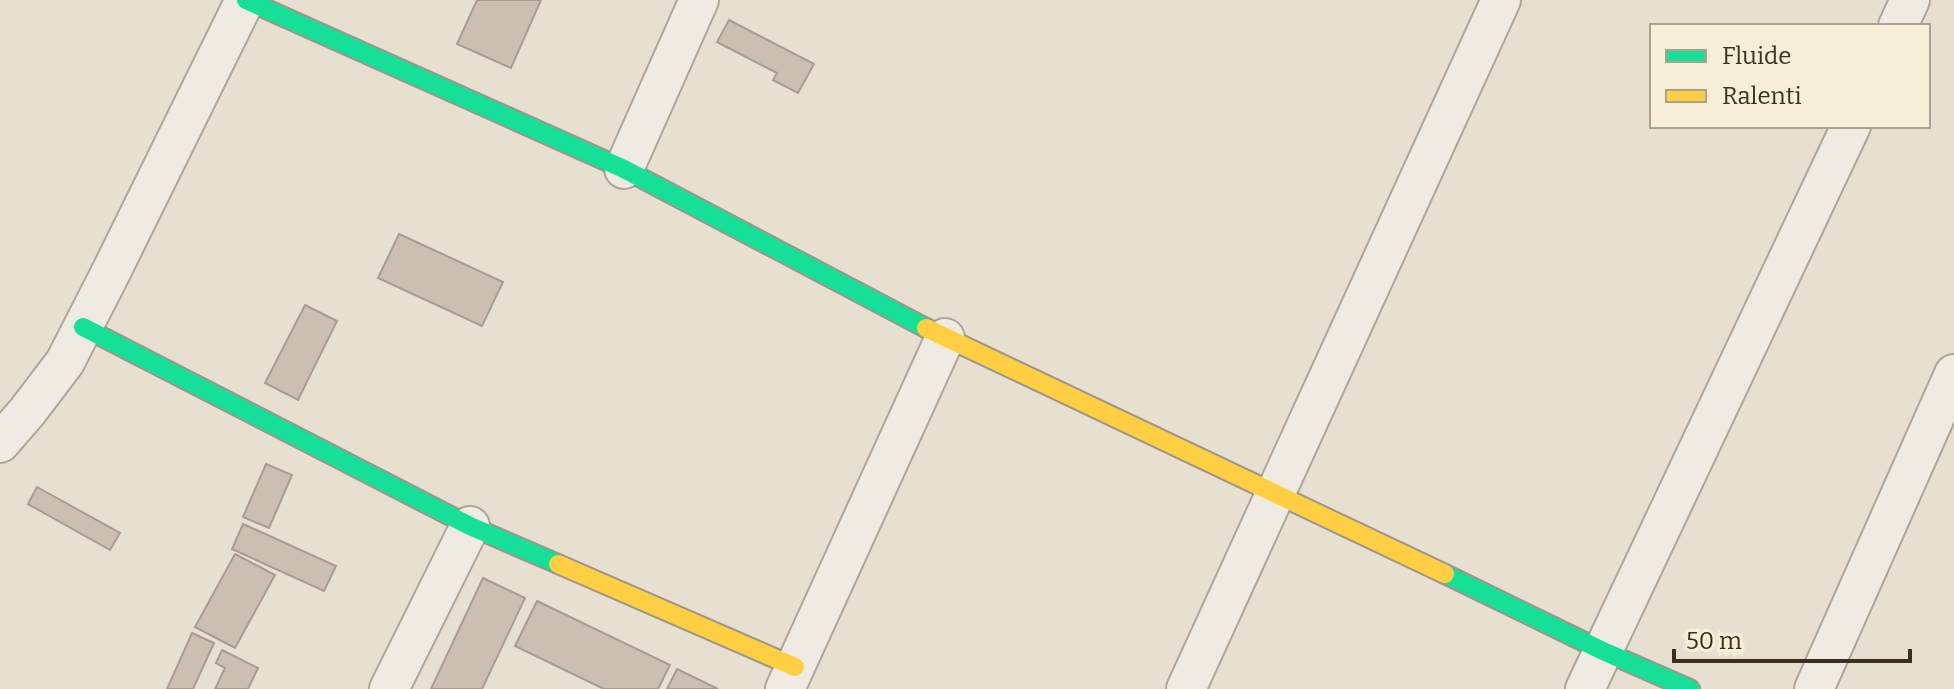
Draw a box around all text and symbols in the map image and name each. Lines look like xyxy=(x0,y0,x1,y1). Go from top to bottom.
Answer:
legend xyxy=(1650,24,1930,128)
text: Fluide xyxy=(1722,42,1791,70)
text: Ralenti xyxy=(1722,82,1802,110)
scale bar xyxy=(1674,613,1910,663)
text: 50 m xyxy=(1686,627,1742,655)

